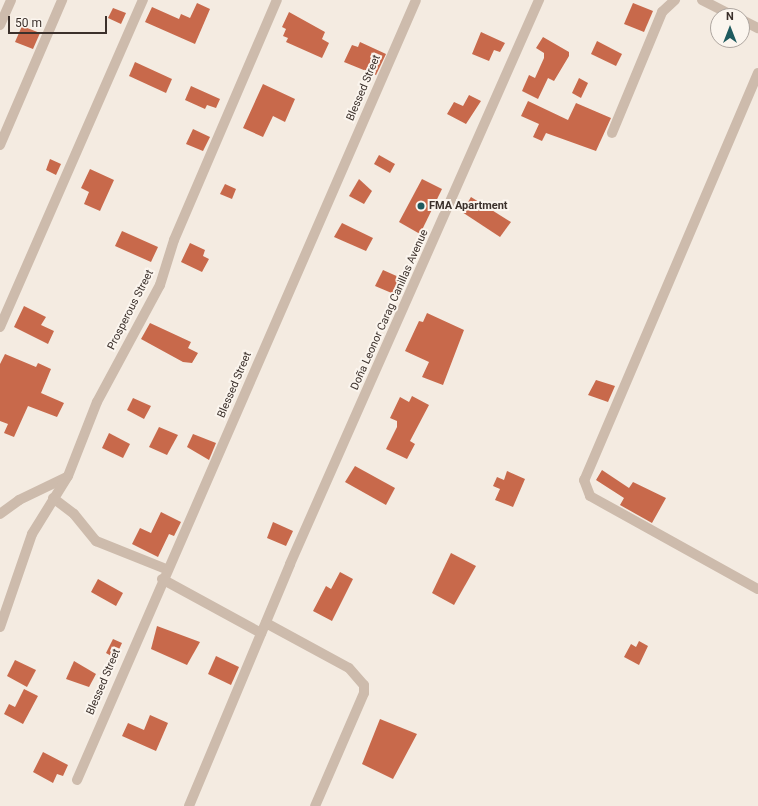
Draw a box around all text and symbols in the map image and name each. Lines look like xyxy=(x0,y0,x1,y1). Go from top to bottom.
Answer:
scale bar xyxy=(10,8,109,34)
north arrow xyxy=(710,8,750,48)
text: N xyxy=(726,10,734,23)
text: 50 m xyxy=(15,16,42,30)
street label: Blessed Street xyxy=(344,53,384,123)
place label: FMA Apartment xyxy=(429,199,508,213)
marker: FMA Apartment xyxy=(416,201,426,211)
street label: Doña Leonor Carag Canillas Avenue xyxy=(349,228,431,392)
street label: Prosperous Street xyxy=(105,268,157,352)
street label: Blessed Street xyxy=(215,350,255,420)
street label: Blessed Street xyxy=(84,647,124,717)

